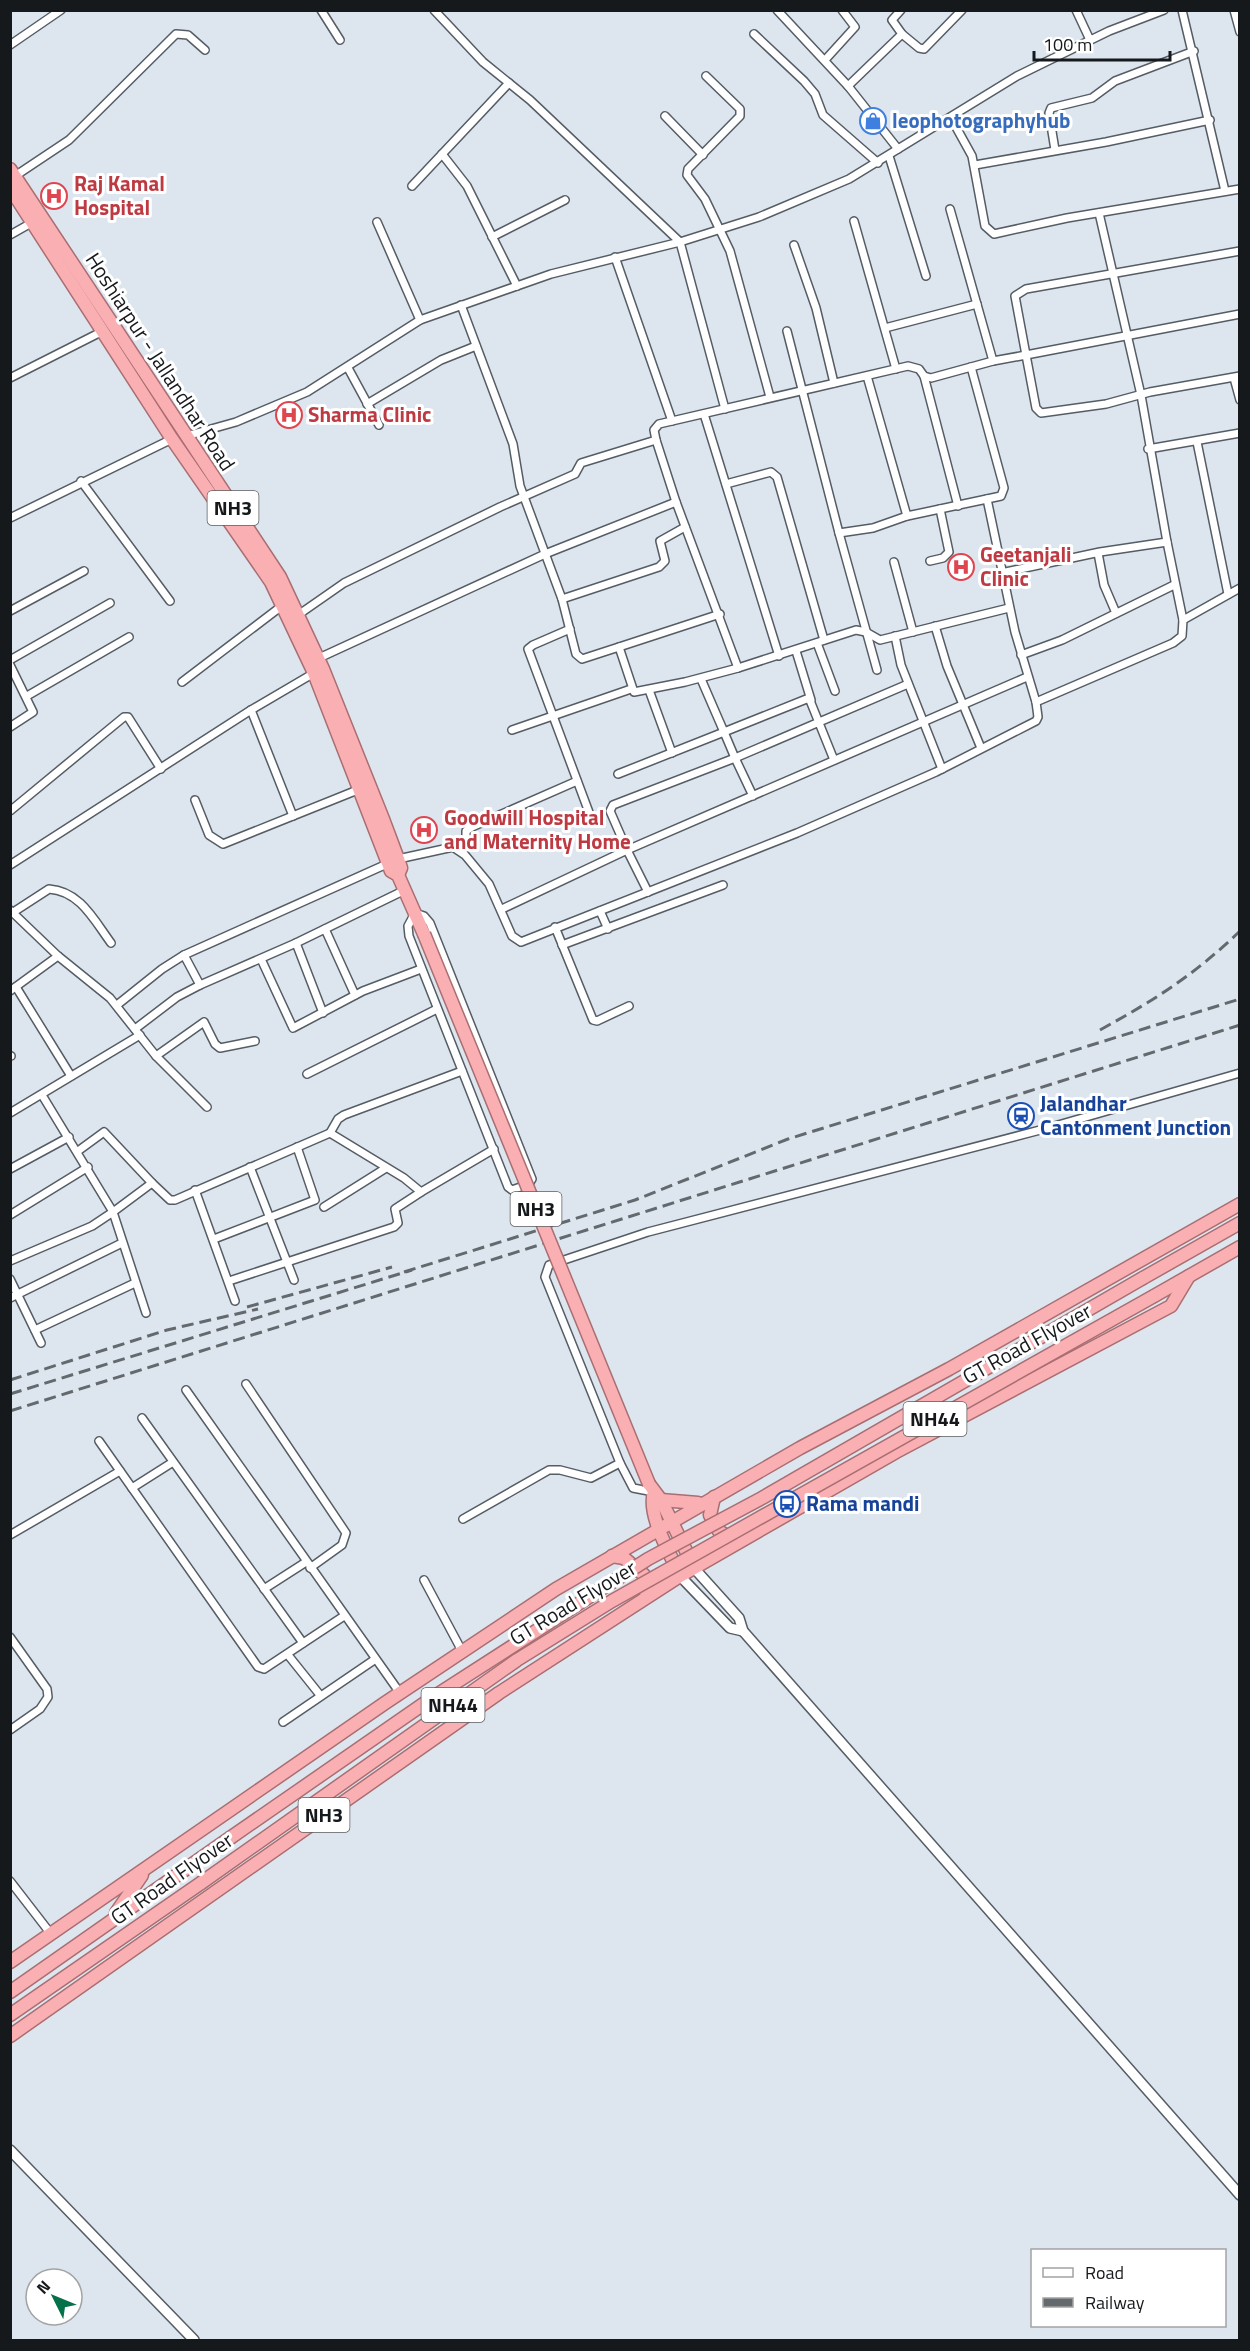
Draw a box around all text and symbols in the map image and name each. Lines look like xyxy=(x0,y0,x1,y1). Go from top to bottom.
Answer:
scale bar xyxy=(1034,24,1170,62)
text: 100 m xyxy=(1043,31,1092,58)
place label: leophotographyhub xyxy=(892,104,1070,136)
shop icon: leophotographyhub xyxy=(858,106,888,136)
place label: Raj Kamal Hospital xyxy=(74,167,165,223)
hospital icon: Raj Kamal Hospital xyxy=(39,181,69,211)
street label: Hoshiarpur - Jallandhar Road xyxy=(78,246,244,477)
place label: Sharma Clinic xyxy=(308,398,431,430)
hospital icon: Sharma Clinic xyxy=(274,400,304,430)
road number: NH3 xyxy=(208,491,258,525)
place label: Geetanjali Clinic xyxy=(980,538,1072,594)
hospital icon: Geetanjali Clinic xyxy=(946,552,976,582)
place label: Goodwill Hospital and Maternity Home xyxy=(444,801,631,857)
hospital icon: Goodwill Hospital and Maternity Home xyxy=(409,815,439,845)
place label: Jalandhar Cantonment Junction xyxy=(1040,1087,1231,1143)
station icon: Jalandhar Cantonment Junction xyxy=(1006,1101,1036,1131)
road number: NH3 xyxy=(510,1192,562,1226)
street label: GT Road Flyover xyxy=(956,1294,1097,1392)
road number: NH44 xyxy=(904,1402,966,1436)
place label: Rama mandi xyxy=(806,1487,920,1519)
bus stop icon: Rama mandi xyxy=(772,1489,802,1519)
street label: GT Road Flyover xyxy=(503,1552,642,1653)
road number: NH44 xyxy=(422,1688,484,1722)
road number: NH3 xyxy=(298,1798,350,1832)
street label: GT Road Flyover xyxy=(104,1824,239,1932)
legend xyxy=(1031,2249,1226,2327)
text: Road xyxy=(1085,2259,1124,2286)
north arrow xyxy=(24,2267,84,2327)
text: N xyxy=(30,2275,56,2299)
text: Railway xyxy=(1085,2289,1145,2316)

